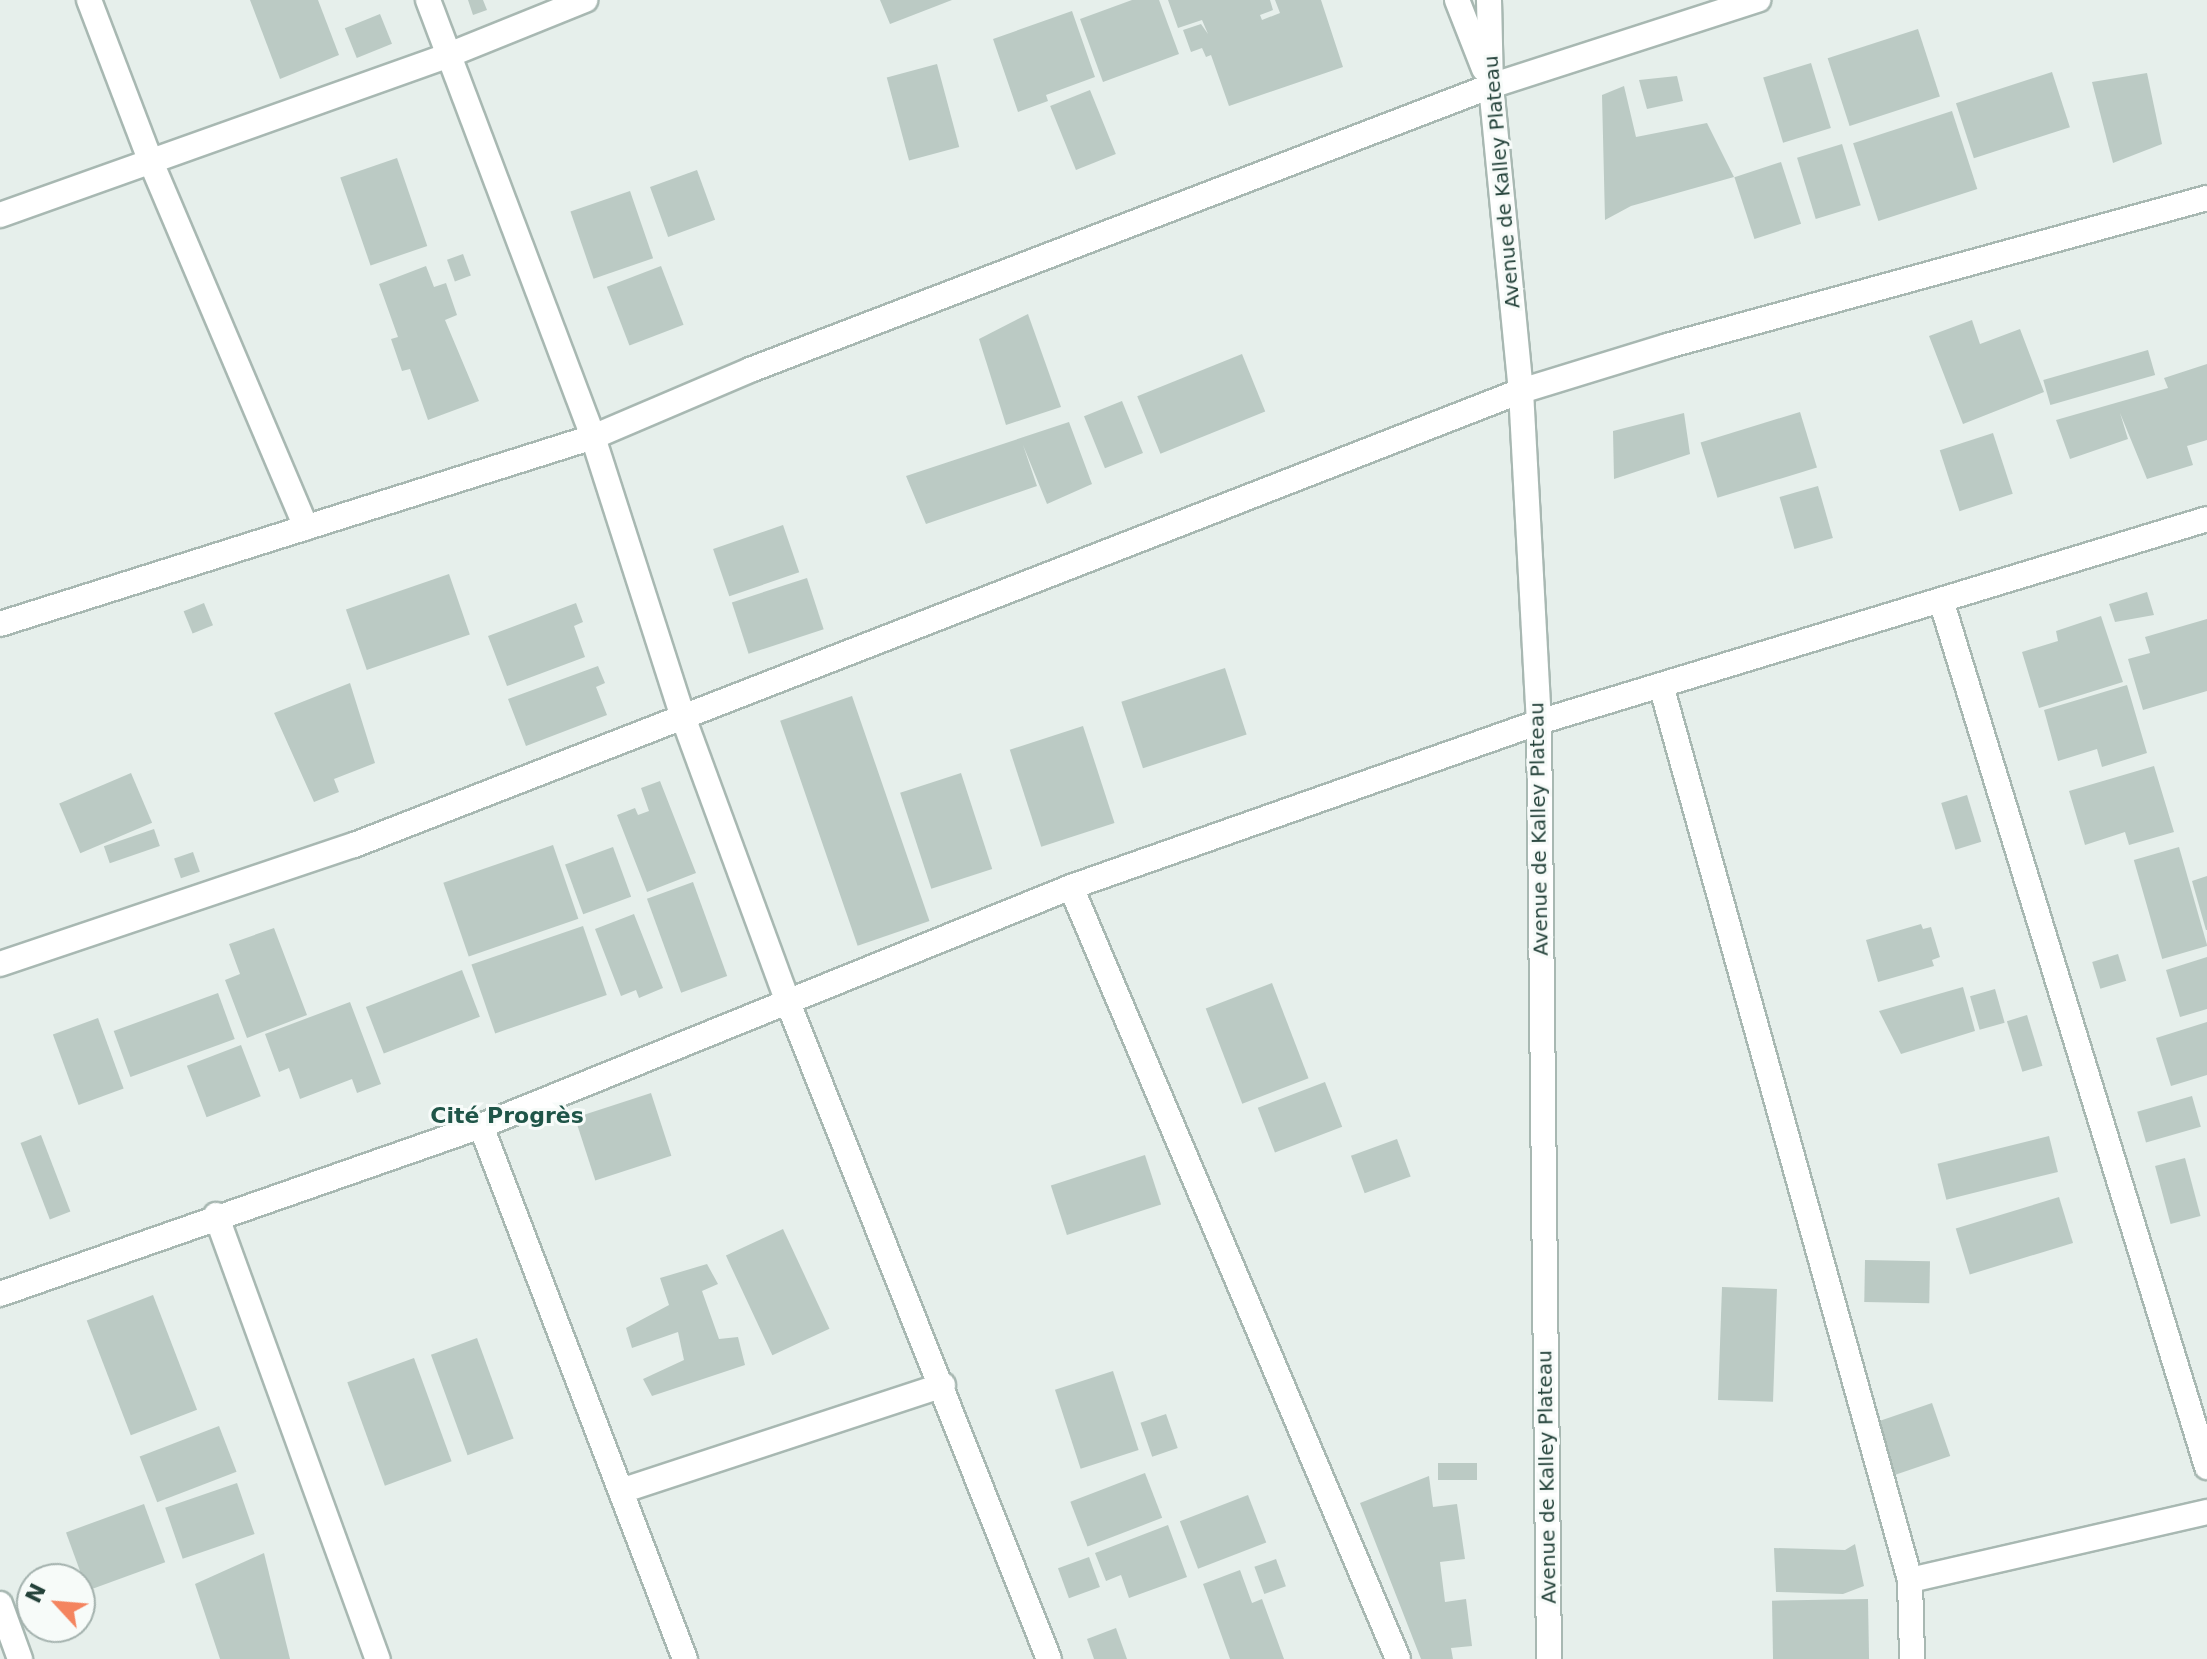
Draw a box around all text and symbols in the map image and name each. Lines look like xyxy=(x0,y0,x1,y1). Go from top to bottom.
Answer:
street label: Avenue de Kalley Plateau xyxy=(1479,55,1525,309)
street label: Avenue de Kalley Plateau xyxy=(1525,702,1553,956)
district label: Cité Progrès xyxy=(430,1103,584,1129)
street label: Avenue de Kalley Plateau xyxy=(1533,1350,1561,1604)
north arrow xyxy=(16,1563,96,1643)
text: N xyxy=(21,1579,51,1607)

